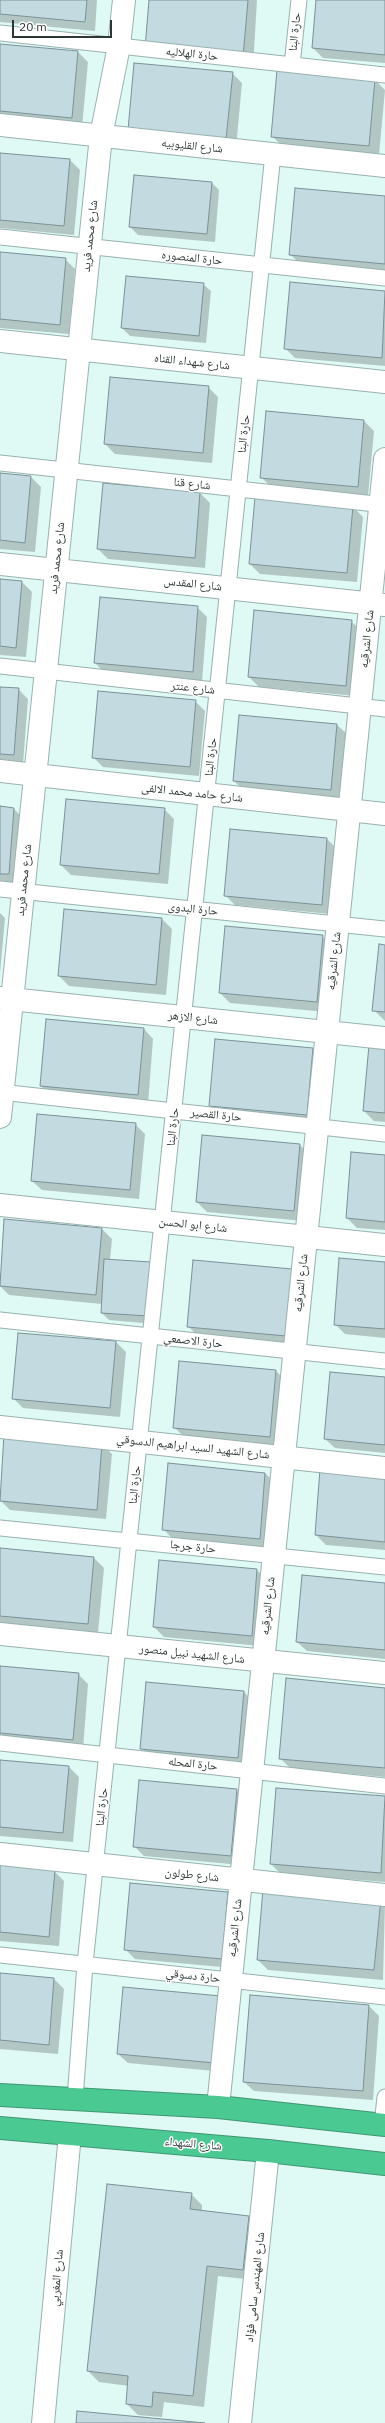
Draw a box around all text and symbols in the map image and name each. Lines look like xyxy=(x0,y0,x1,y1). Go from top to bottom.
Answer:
scale bar xyxy=(14,12,114,38)
street label: حارة البنا xyxy=(286,12,304,52)
text: 20 m xyxy=(19,19,47,34)
street label: حارة الهلاليه xyxy=(165,44,219,64)
street label: شارع القليوبيه xyxy=(161,136,223,156)
street label: شارع محمد فريد xyxy=(79,199,101,273)
street label: حارة المنصوره xyxy=(161,248,223,268)
street label: شارع شهداء القناه xyxy=(153,351,231,373)
street label: حارة البنا xyxy=(235,414,253,454)
street label: شارع قنا xyxy=(173,475,211,493)
street label: شارع محمد فريد xyxy=(46,521,68,595)
street label: شارع المقدس xyxy=(163,574,223,594)
street label: شارع الشرقيه xyxy=(357,609,377,669)
street label: شارع عنتر xyxy=(170,679,216,697)
street label: حارة البنا xyxy=(202,737,220,777)
street label: شارع حامد محمد الالفى xyxy=(141,781,243,805)
street label: شارع محمد فريد xyxy=(13,843,35,917)
street label: حارة البدوى xyxy=(167,899,219,919)
street label: شارع الشرقيه xyxy=(324,931,344,991)
street label: شارع الازهر xyxy=(167,1008,219,1028)
street label: حارة القصير xyxy=(190,1105,242,1125)
street label: حارة البنا xyxy=(164,1107,182,1147)
street label: شارع ابو الحسن xyxy=(158,1214,228,1236)
street label: شارع الشرقيه xyxy=(291,1253,311,1313)
street label: حارة الاصمعي xyxy=(163,1331,223,1351)
street label: شارع الشهيد السيد ابراهيم الدسوقي xyxy=(116,1432,270,1462)
street label: حارة البنا xyxy=(126,1465,144,1505)
street label: حارة جرجا xyxy=(169,1537,217,1557)
street label: شارع الشرقيه xyxy=(258,1576,278,1636)
street label: شارع الشهيد نبيل منصور xyxy=(139,1641,245,1667)
street label: حارة المحله xyxy=(168,1754,218,1774)
street label: حارة البنا xyxy=(93,1787,111,1827)
street label: شارع طولون xyxy=(164,1865,220,1885)
street label: شارع الشرقيه xyxy=(225,1898,245,1958)
street label: حارة دسوقي xyxy=(165,1966,221,1986)
street label: شارع الشهداء xyxy=(164,2134,222,2154)
street label: شارع المهندس سامى فؤاد xyxy=(242,2231,268,2343)
street label: شارع المغربي xyxy=(47,2249,67,2307)

